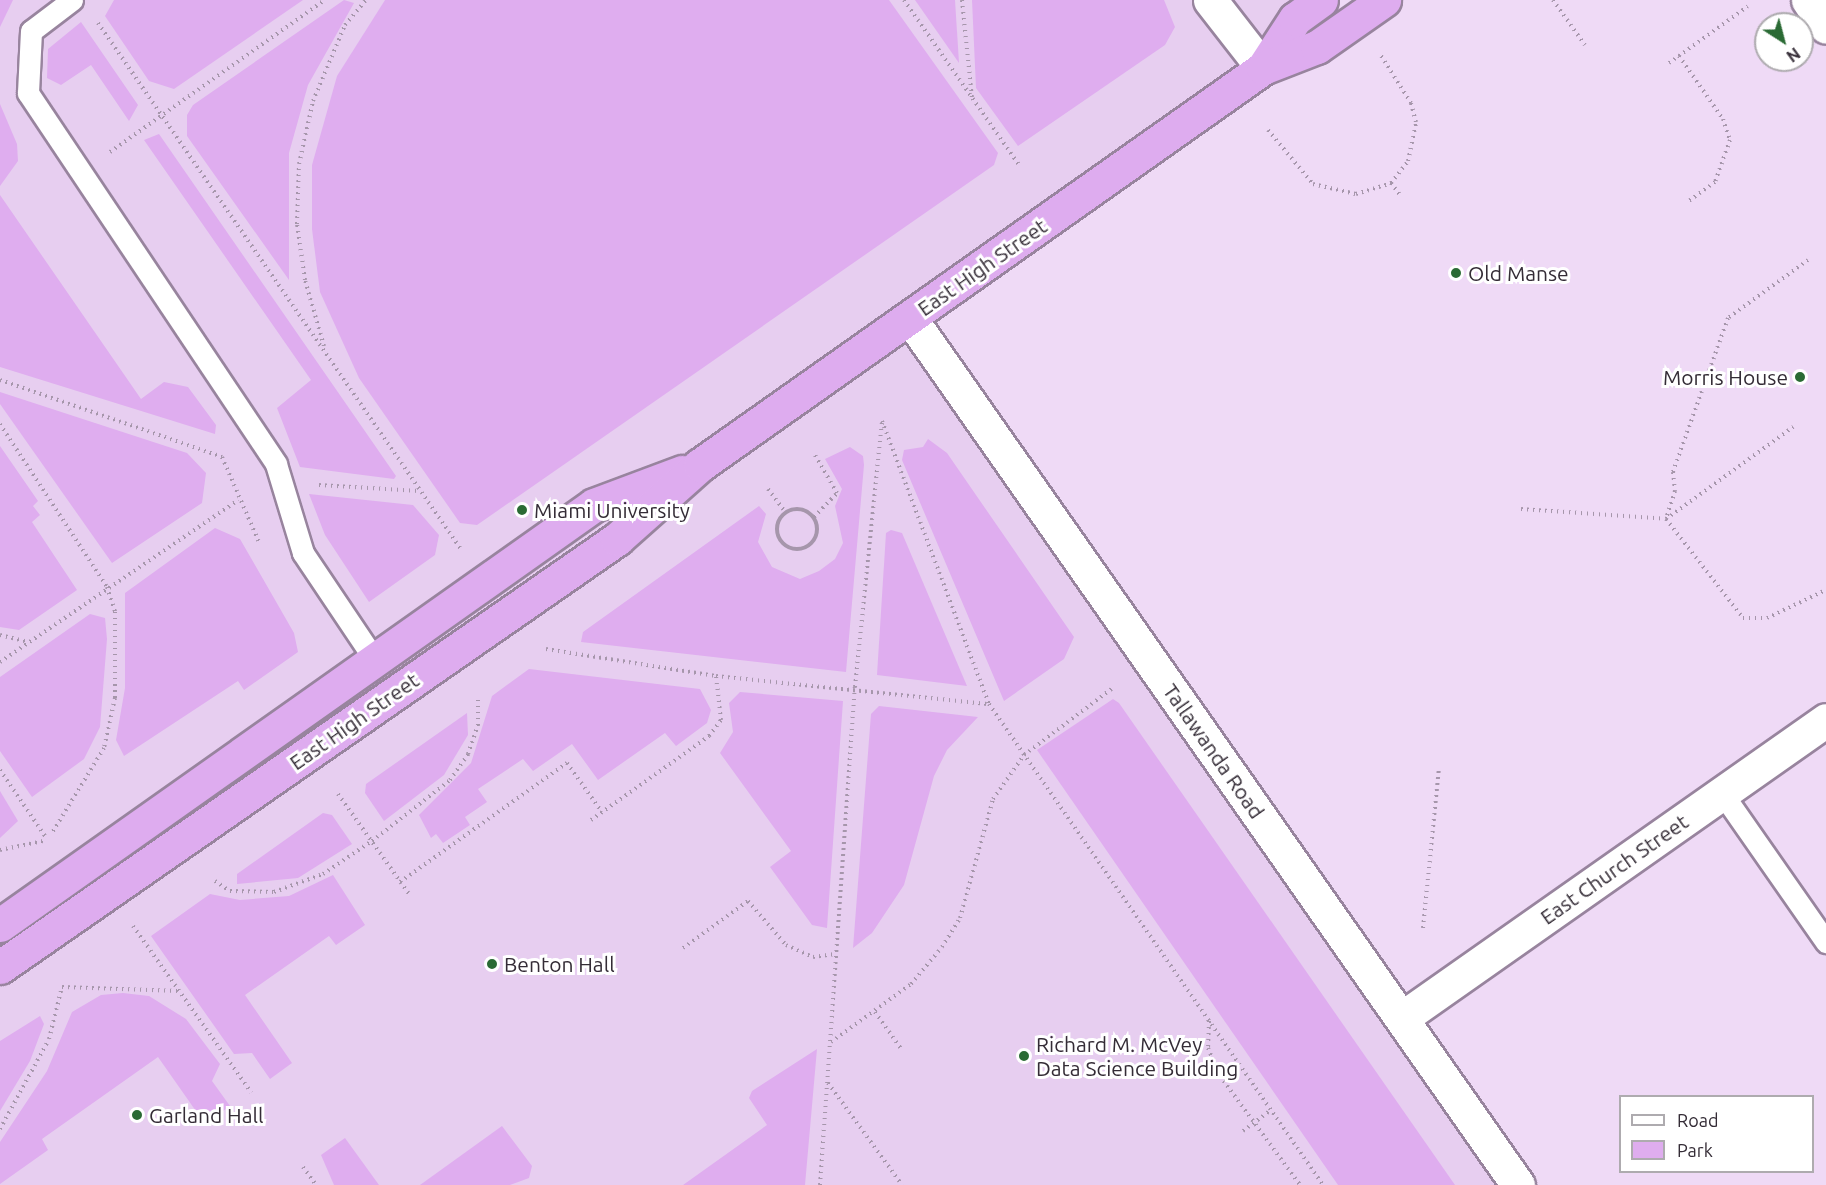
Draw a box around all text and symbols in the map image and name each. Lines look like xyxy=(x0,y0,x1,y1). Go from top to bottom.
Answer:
north arrow xyxy=(1754,12,1814,72)
text: N xyxy=(1783,44,1804,66)
street label: East High Street xyxy=(913,213,1051,321)
place label: Old Manse xyxy=(1468,260,1569,286)
marker: Old Manse xyxy=(1449,266,1463,280)
place label: Morris House xyxy=(1663,364,1788,390)
marker: Morris House xyxy=(1793,370,1807,384)
place label: Miami University xyxy=(534,497,690,523)
marker: Miami University xyxy=(515,503,529,517)
street label: East High Street xyxy=(285,667,423,775)
street label: Tallawanda Road xyxy=(1158,679,1270,823)
street label: East Church Street xyxy=(1535,809,1693,929)
place label: Benton Hall xyxy=(504,951,615,977)
marker: Benton Hall xyxy=(485,957,499,971)
place label: Richard M. McVey Data Science Building xyxy=(1036,1031,1238,1081)
marker: Richard M. McVey Data Science Building xyxy=(1017,1049,1031,1063)
legend xyxy=(1619,1095,1814,1173)
place label: Garland Hall xyxy=(149,1102,264,1128)
marker: Garland Hall xyxy=(130,1108,144,1122)
text: Road xyxy=(1677,1110,1719,1130)
text: Park xyxy=(1677,1140,1713,1160)

